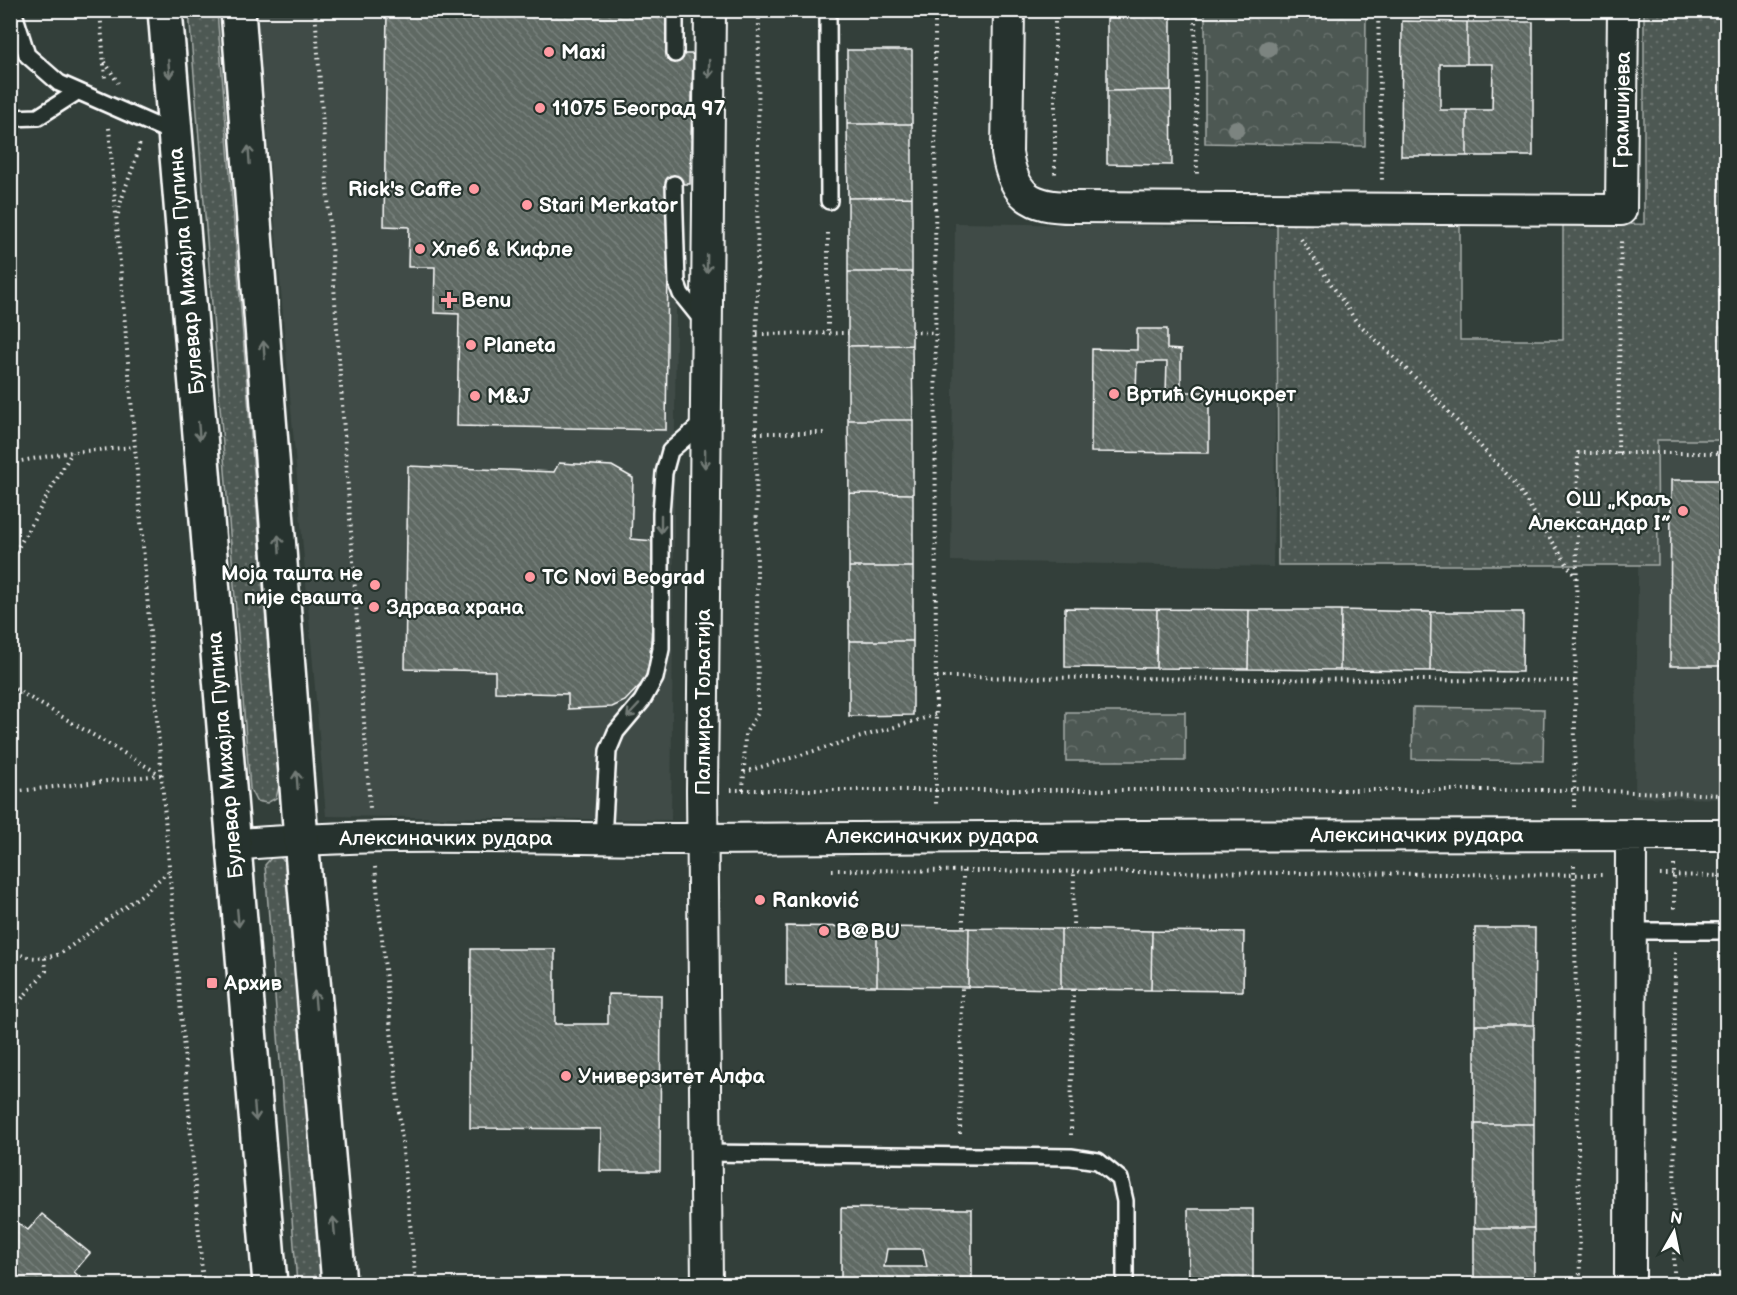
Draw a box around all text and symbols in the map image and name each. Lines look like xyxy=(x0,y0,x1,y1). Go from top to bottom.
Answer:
place label: Maxi xyxy=(561,40,606,65)
marker: Maxi xyxy=(542,45,556,59)
street label: Грамшијева xyxy=(1609,50,1636,169)
one-way arrow xyxy=(164,58,175,78)
one-way arrow xyxy=(703,58,715,78)
place label: 11075 Београд 97 xyxy=(552,96,726,121)
marker: 11075 Београд 97 xyxy=(533,101,547,115)
street label: Булевар Михајла Пупина xyxy=(163,146,210,396)
one-way arrow xyxy=(243,146,254,166)
place label: Rick's Caffe xyxy=(348,177,462,202)
marker: Rick's Caffe xyxy=(467,182,481,196)
place label: Stari Merkator xyxy=(539,193,679,218)
marker: Stari Merkator xyxy=(520,198,534,212)
place label: Хлеб & Кифле xyxy=(431,237,573,262)
marker: Хлеб & Кифле xyxy=(413,242,427,256)
one-way arrow xyxy=(701,253,713,273)
place label: Benu xyxy=(461,288,511,313)
marker: Benu xyxy=(442,293,456,307)
place label: Planeta xyxy=(483,333,556,358)
marker: Planeta xyxy=(464,338,478,352)
one-way arrow xyxy=(258,340,269,360)
place label: Вртић Сунцокрет xyxy=(1126,382,1296,407)
place label: M&J xyxy=(487,384,531,409)
marker: Вртић Сунцокрет xyxy=(1107,387,1121,401)
marker: M&J xyxy=(468,389,482,403)
one-way arrow xyxy=(194,420,205,440)
one-way arrow xyxy=(699,448,711,468)
place label: ОШ „Краљ Александар I” xyxy=(1528,487,1671,536)
marker: ОШ „Краљ Александар I” xyxy=(1676,504,1690,518)
one-way arrow xyxy=(655,513,667,533)
one-way arrow xyxy=(273,535,284,554)
place label: Моја ташта не пије свашта xyxy=(221,561,364,610)
place label: TC Novi Beograd xyxy=(542,565,705,590)
marker: TC Novi Beograd xyxy=(523,570,537,584)
marker: Моја ташта не пије свашта xyxy=(368,578,382,592)
place label: Здрава храна xyxy=(386,595,525,620)
marker: Здрава храна xyxy=(367,600,381,614)
street label: Палмира Тољатија xyxy=(691,608,716,795)
street label: Булевар Михајла Пупина xyxy=(202,630,249,880)
one-way arrow xyxy=(625,703,640,718)
one-way arrow xyxy=(291,771,302,791)
street label: Алексиначких рудара xyxy=(1309,823,1524,848)
street label: Алексиначких рудара xyxy=(824,824,1039,849)
street label: Алексиначких рудара xyxy=(338,826,553,851)
place label: Ranković xyxy=(772,888,859,913)
marker: Ranković xyxy=(753,893,767,907)
one-way arrow xyxy=(233,908,244,927)
place label: B@BU xyxy=(836,919,900,944)
marker: B@BU xyxy=(817,924,831,938)
place label: Архив xyxy=(223,971,283,996)
marker: Архив xyxy=(205,976,219,990)
one-way arrow xyxy=(309,990,320,1010)
place label: Универзитет Алфа xyxy=(578,1064,766,1089)
marker: Универзитет Алфа xyxy=(559,1069,573,1083)
one-way arrow xyxy=(250,1102,261,1122)
north arrow xyxy=(1644,1202,1704,1262)
text: N xyxy=(1669,1208,1684,1229)
one-way arrow xyxy=(328,1217,339,1237)

